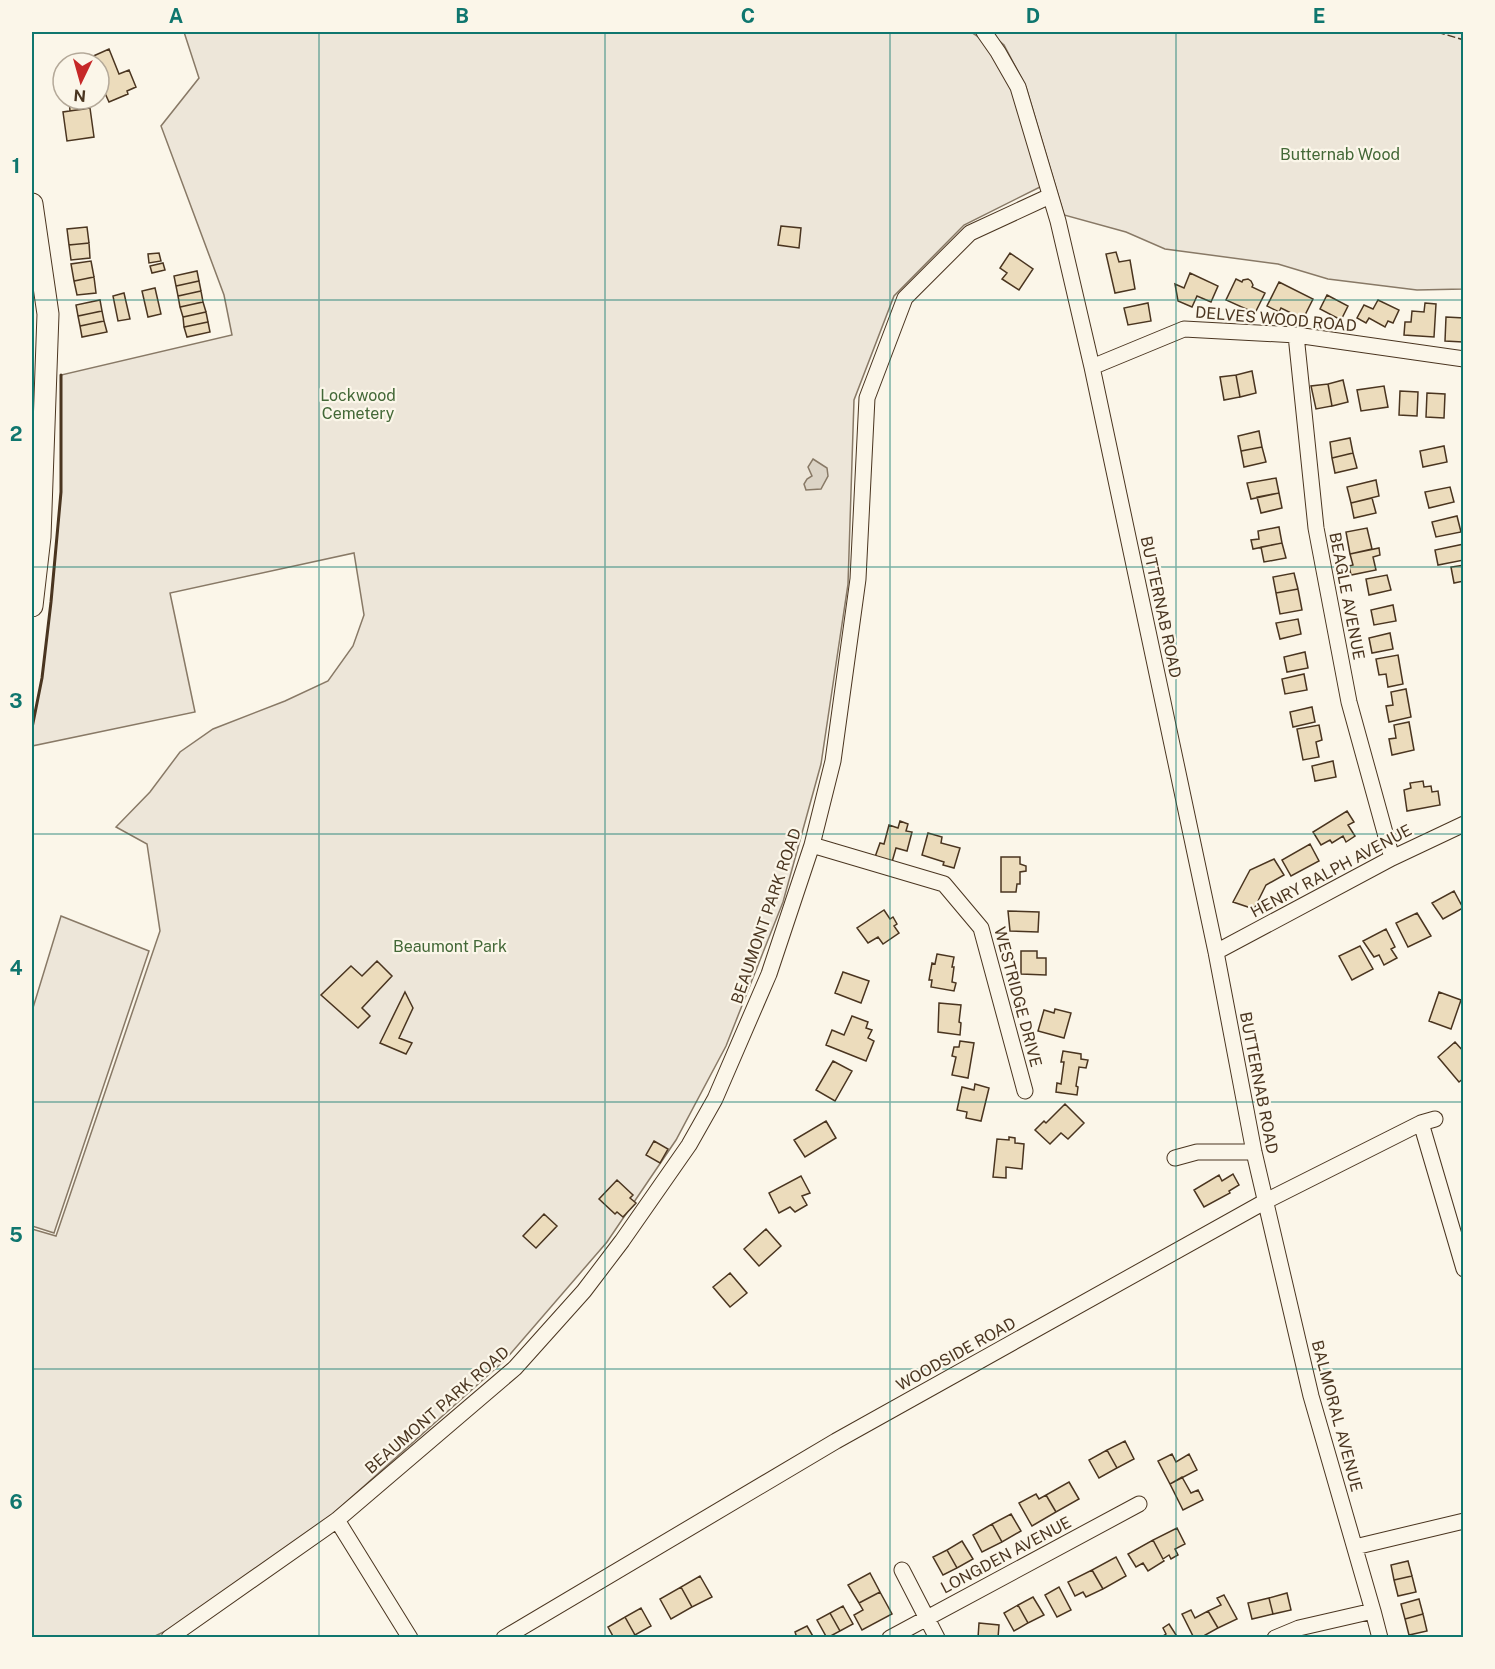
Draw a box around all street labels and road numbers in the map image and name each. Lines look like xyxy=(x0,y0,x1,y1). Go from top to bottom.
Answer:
street label: DELVES WOOD ROAD xyxy=(1194,302,1358,336)
street label: BEAGLE AVENUE xyxy=(1325,531,1369,661)
street label: BUTTERNAB ROAD xyxy=(1137,534,1185,680)
street label: HENRY RALPH AVENUE xyxy=(1247,820,1415,922)
street label: BEAUMONT PARK ROAD xyxy=(727,826,805,1006)
street label: WESTRIDGE DRIVE xyxy=(990,925,1046,1069)
street label: BUTTERNAB ROAD xyxy=(1236,1010,1282,1156)
street label: WOODSIDE ROAD xyxy=(893,1313,1019,1395)
street label: BALMORAL AVENUE xyxy=(1308,1338,1366,1494)
street label: BEAUMONT PARK ROAD xyxy=(361,1342,513,1478)
street label: LONGDEN AVENUE xyxy=(938,1513,1074,1597)

